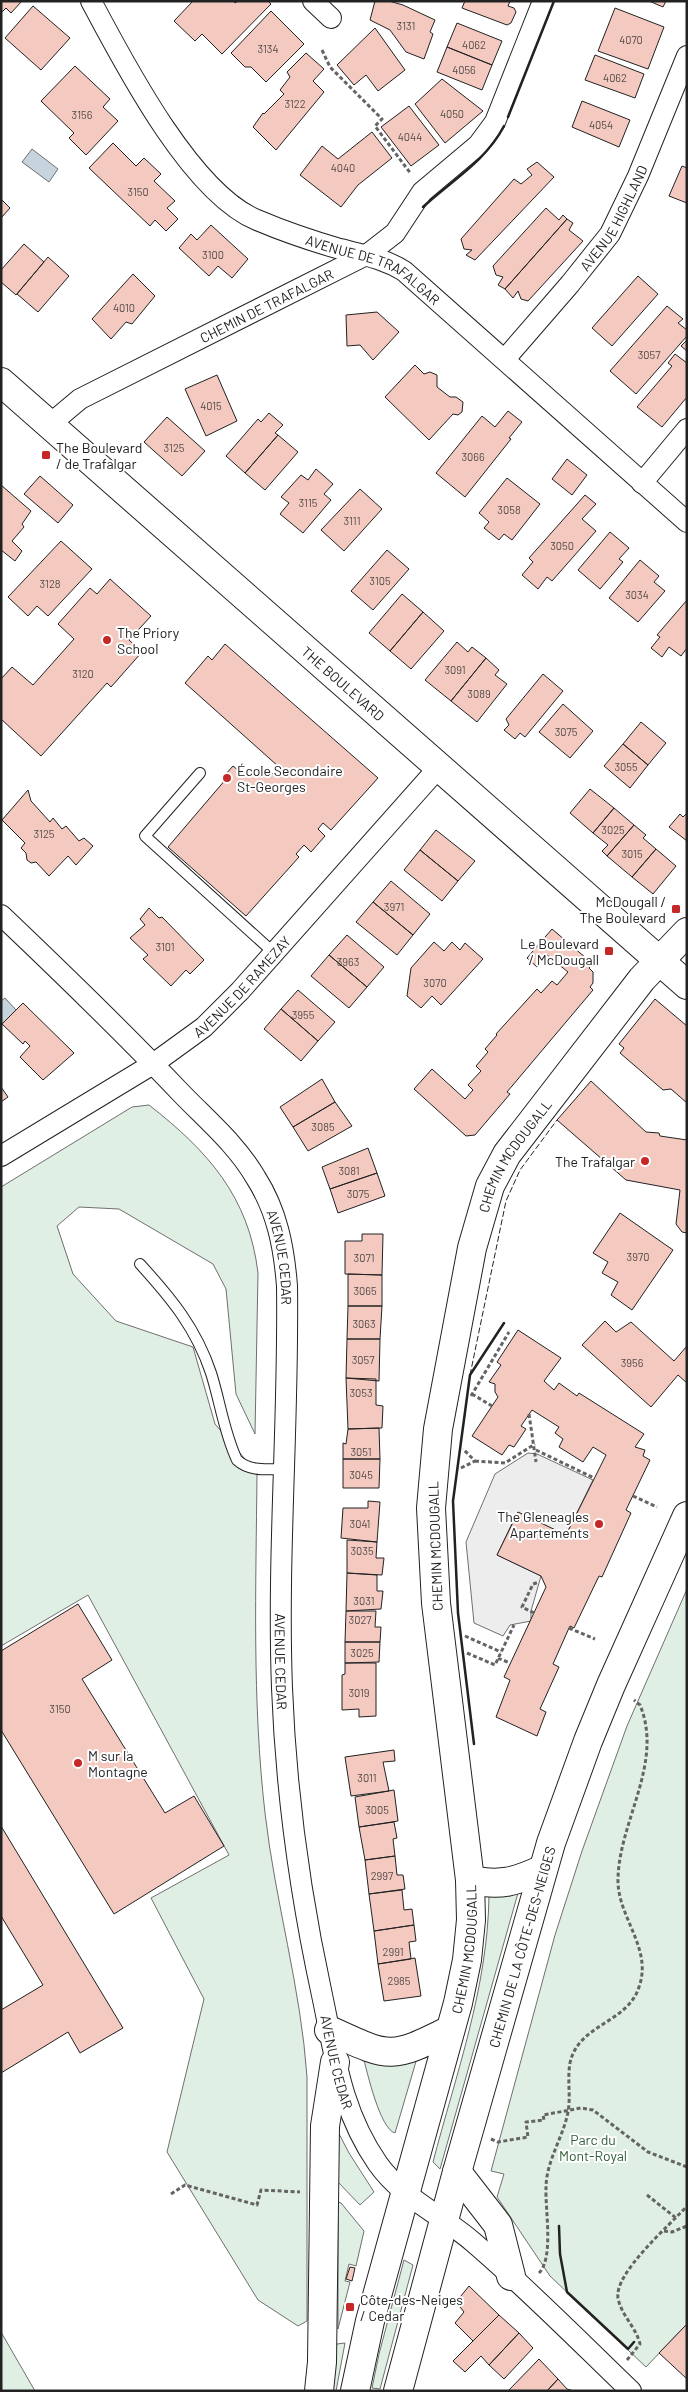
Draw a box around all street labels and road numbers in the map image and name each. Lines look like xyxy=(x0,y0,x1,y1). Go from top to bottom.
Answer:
street label: AVENUE HIGHLAND xyxy=(576,162,650,274)
street label: AVENUE DE TRAFALGAR xyxy=(304,230,444,308)
street label: CHEMIN DE TRAFALGAR xyxy=(197,265,336,346)
street label: THE BOULEVARD xyxy=(299,642,388,724)
street label: AVENUE DE RAMEZAY xyxy=(190,932,294,1041)
street label: CHEMIN MCDOUGALL xyxy=(474,1096,555,1214)
street label: AVENUE CEDAR xyxy=(264,1207,296,1305)
street label: CHEMIN MCDOUGALL xyxy=(424,1481,446,1611)
street label: AVENUE CEDAR xyxy=(272,1613,291,1710)
street label: CHEMIN DE LA CÔTE-DES-NEIGES xyxy=(485,1844,558,2049)
street label: CHEMIN MCDOUGALL xyxy=(447,1885,480,2015)
street label: AVENUE CEDAR xyxy=(318,2013,357,2111)

